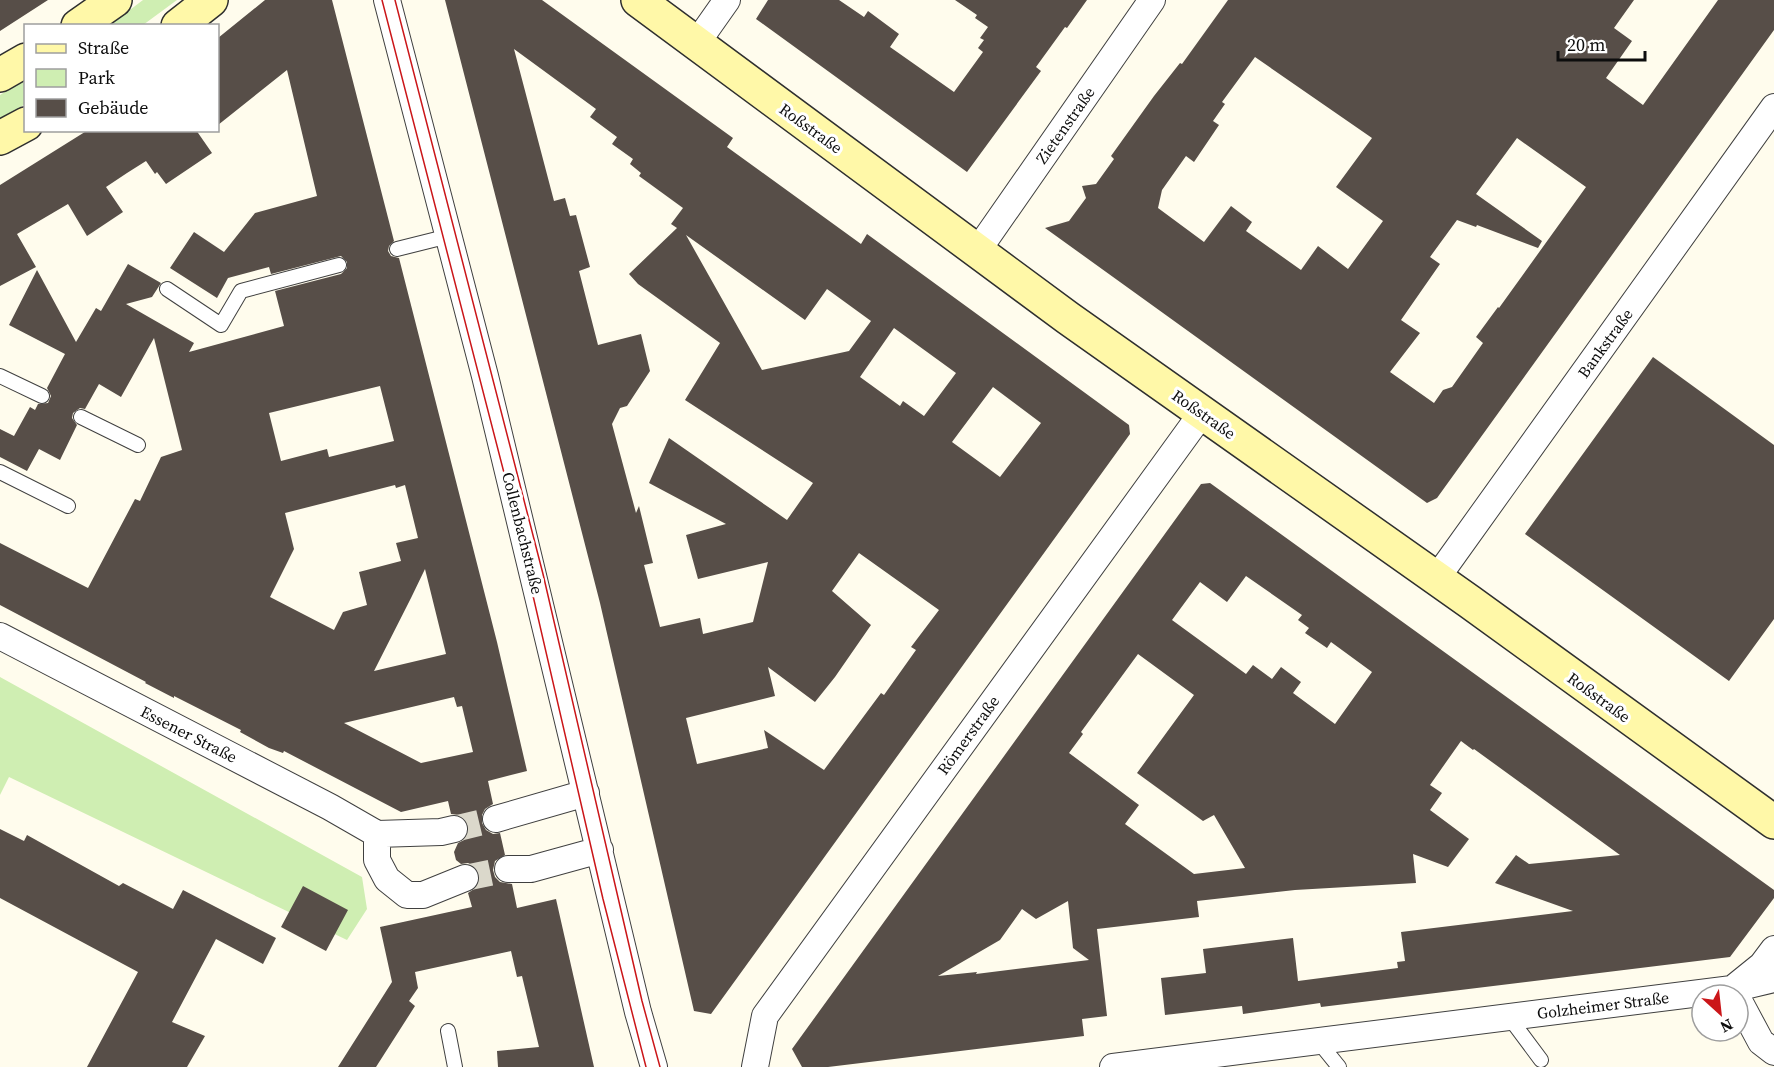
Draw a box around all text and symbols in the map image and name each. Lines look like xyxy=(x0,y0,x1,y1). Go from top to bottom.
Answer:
legend xyxy=(24,24,219,132)
scale bar xyxy=(1558,24,1645,62)
text: 20 m xyxy=(1567,32,1605,57)
text: Straße xyxy=(78,35,129,60)
text: Park xyxy=(78,65,115,90)
street label: Zietenstraße xyxy=(1030,82,1100,168)
text: Gebäude xyxy=(78,95,149,120)
street label: Roßstraße xyxy=(775,98,847,158)
street label: Bankstraße xyxy=(1572,304,1638,382)
street label: Roßstraße xyxy=(1168,384,1240,444)
street label: Collenbachstraße xyxy=(497,470,549,596)
street label: Roßstraße xyxy=(1563,667,1635,727)
street label: Römerstraße xyxy=(932,691,1004,779)
street label: Essener Straße xyxy=(137,700,241,768)
north arrow xyxy=(1690,983,1750,1043)
street label: Golzheimer Straße xyxy=(1536,986,1670,1024)
text: N xyxy=(1716,1014,1737,1039)

